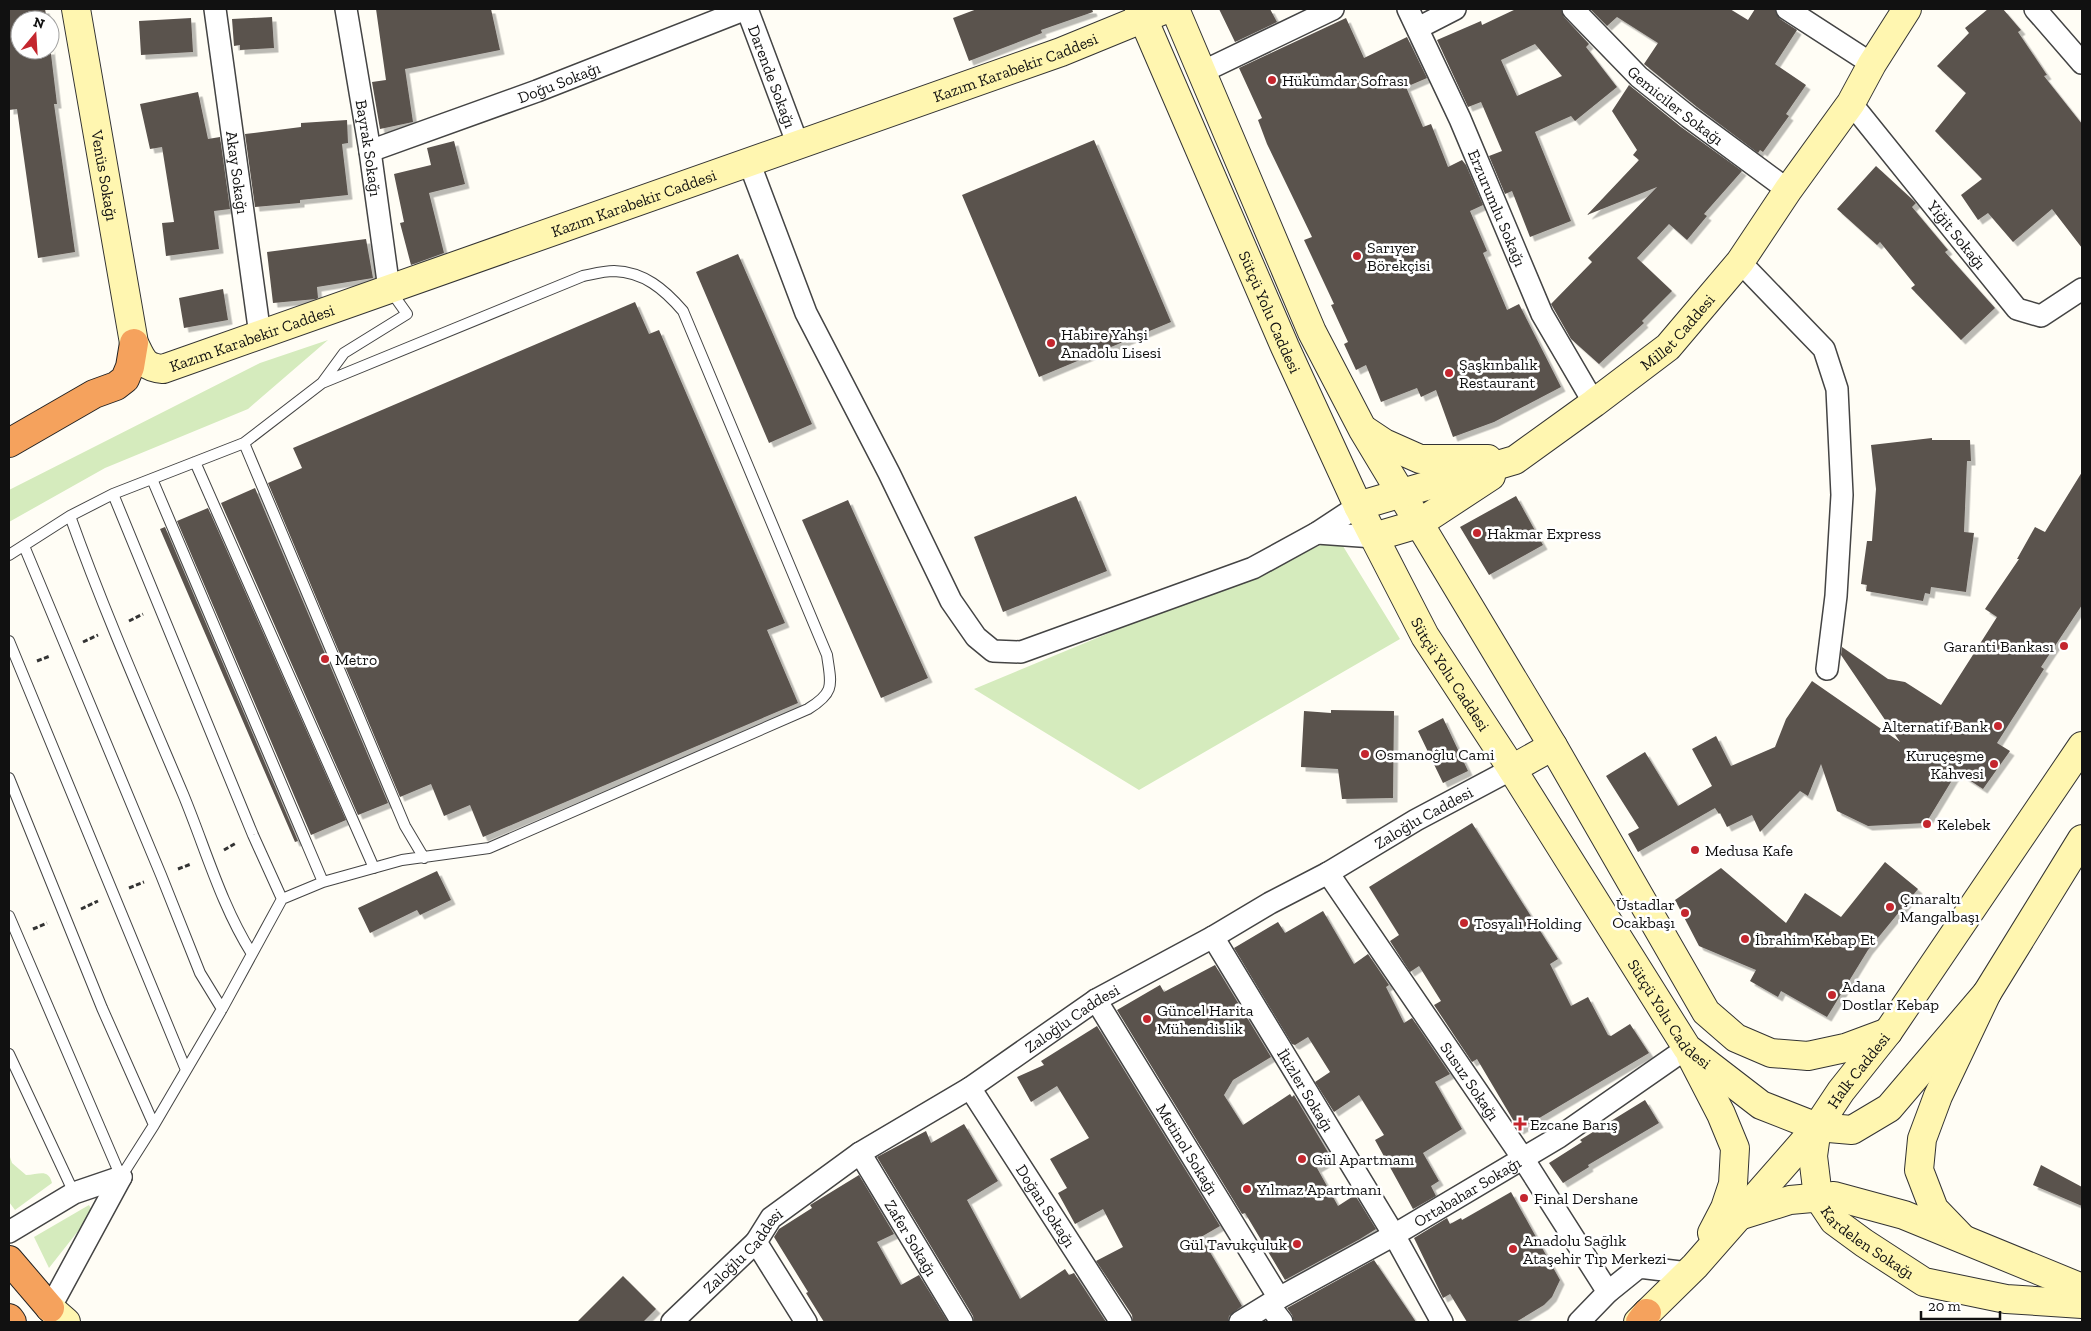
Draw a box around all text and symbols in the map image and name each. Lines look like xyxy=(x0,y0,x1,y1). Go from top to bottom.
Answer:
north arrow xyxy=(10,10,60,60)
text: N xyxy=(31,13,47,33)
street label: Darende Sokağı xyxy=(744,22,800,131)
street label: Kazım Karabekir Caddesi xyxy=(931,29,1101,106)
street label: Doğu Sokağı xyxy=(515,58,604,107)
street label: Gemiciler Sokağı xyxy=(1623,62,1727,149)
place label: Hükümdar Sofrası xyxy=(1282,71,1409,90)
marker: Hükümdar Sofrası xyxy=(1266,74,1278,86)
street label: Bayrak Sokağı xyxy=(351,98,385,198)
street label: Venüs Sokağı xyxy=(87,128,122,223)
street label: Akay Sokağı xyxy=(222,130,252,216)
street label: Erzurumlu Sokağı xyxy=(1464,147,1530,270)
street label: Kazım Karabekir Caddesi xyxy=(549,165,719,241)
street label: Yiğit Sokağı xyxy=(1923,196,1990,274)
place label: Sarıyer Börekçisi xyxy=(1367,238,1431,275)
street label: Sütçü Yolu Caddesi xyxy=(1235,248,1305,377)
marker: Sarıyer Börekçisi xyxy=(1351,250,1363,262)
street label: Millet Caddesi xyxy=(1637,290,1719,374)
street label: Kazım Karabekir Caddesi xyxy=(167,300,337,376)
place label: Habire Yahşi Anadolu Lisesi xyxy=(1061,325,1162,362)
marker: Habire Yahşi Anadolu Lisesi xyxy=(1045,337,1057,349)
place label: Şaşkınbalık Restaurant xyxy=(1459,355,1538,392)
marker: Şaşkınbalık Restaurant xyxy=(1443,367,1455,379)
place label: Hakmar Express xyxy=(1487,524,1601,543)
marker: Hakmar Express xyxy=(1471,527,1483,539)
street label: Sütçü Yolu Caddesi xyxy=(1407,614,1494,735)
place label: Garanti Bankası xyxy=(1943,637,2055,656)
marker: Garanti Bankası xyxy=(2058,640,2070,652)
place label: Metro xyxy=(335,650,377,669)
marker: Metro xyxy=(319,653,331,665)
place label: Alternatif Bank xyxy=(1882,717,1989,736)
marker: Alternatif Bank xyxy=(1992,720,2004,732)
place label: Osmanoğlu Cami xyxy=(1375,745,1495,764)
place label: Kuruçeşme Kahvesi xyxy=(1906,746,1985,783)
marker: Osmanoğlu Cami xyxy=(1359,748,1371,760)
marker: Kuruçeşme Kahvesi xyxy=(1988,758,2000,770)
street label: Zaloğlu Caddesi xyxy=(1371,782,1476,853)
place label: Kelebek xyxy=(1937,815,1991,834)
marker: Kelebek xyxy=(1921,818,1933,830)
place label: Medusa Kafe xyxy=(1705,841,1793,860)
marker: Medusa Kafe xyxy=(1689,844,1701,856)
place label: Çınaraltı Mangalbaşı xyxy=(1900,889,1980,926)
place label: Üstadlar Ocakbaşı xyxy=(1612,895,1676,932)
marker: Çınaraltı Mangalbaşı xyxy=(1884,901,1896,913)
marker: Üstadlar Ocakbaşı xyxy=(1679,907,1691,919)
place label: Tosyalı Holding xyxy=(1474,914,1582,933)
marker: Tosyalı Holding xyxy=(1458,917,1470,929)
place label: İbrahim Kebap Et xyxy=(1755,930,1876,949)
marker: İbrahim Kebap Et xyxy=(1739,933,1751,945)
street label: Sütçü Yolu Caddesi xyxy=(1624,956,1715,1073)
place label: Adana Dostlar Kebap xyxy=(1842,977,1939,1014)
street label: Zaloğlu Caddesi xyxy=(1021,980,1123,1057)
marker: Adana Dostlar Kebap xyxy=(1826,989,1838,1001)
place label: Güncel Harita Mühendislik xyxy=(1157,1001,1254,1038)
marker: Güncel Harita Mühendislik xyxy=(1141,1013,1153,1025)
street label: Halk Caddesi xyxy=(1823,1029,1894,1112)
street label: Susuz Sokağı xyxy=(1436,1039,1503,1125)
street label: İkizler Sokağı xyxy=(1273,1045,1338,1136)
street label: Metinol Sokağı xyxy=(1152,1100,1222,1199)
place label: Ezcane Barış xyxy=(1530,1115,1618,1134)
marker: Ezcane Barış xyxy=(1514,1118,1526,1130)
place label: Gül Apartmanı xyxy=(1312,1150,1415,1169)
marker: Gül Apartmanı xyxy=(1296,1153,1308,1165)
street label: Ortabahar Sokağı xyxy=(1410,1153,1525,1231)
street label: Doğan Sokağı xyxy=(1012,1161,1079,1251)
place label: Yılmaz Apartmanı xyxy=(1256,1180,1382,1199)
marker: Yılmaz Apartmanı xyxy=(1241,1183,1253,1195)
place label: Final Dershane xyxy=(1534,1189,1638,1208)
marker: Final Dershane xyxy=(1518,1192,1530,1204)
street label: Zafer Sokağı xyxy=(880,1196,941,1280)
street label: Kardelen Sokağı xyxy=(1817,1202,1918,1283)
street label: Zaloğlu Caddesi xyxy=(699,1204,787,1297)
place label: Anadolu Sağlık Ataşehir Tıp Merkezi xyxy=(1523,1231,1667,1268)
place label: Gül Tavukçuluk xyxy=(1179,1235,1288,1254)
marker: Gül Tavukçuluk xyxy=(1291,1238,1303,1250)
marker: Anadolu Sağlık Ataşehir Tıp Merkezi xyxy=(1507,1243,1519,1255)
scale bar xyxy=(1921,1288,2000,1320)
text: 20 m xyxy=(1928,1297,1961,1315)

